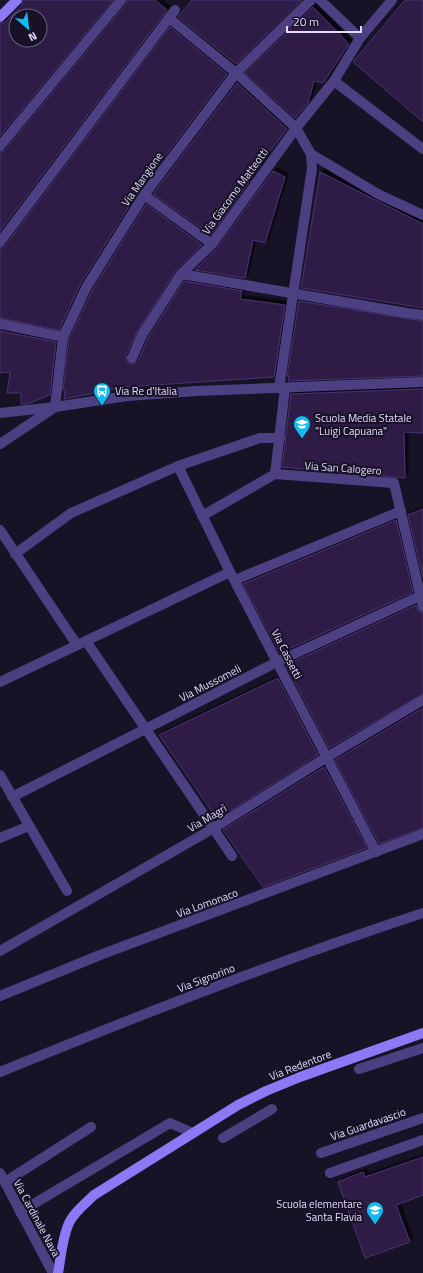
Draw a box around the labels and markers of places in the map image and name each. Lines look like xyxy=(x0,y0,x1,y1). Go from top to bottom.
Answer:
bus stop icon: Via Re d'Italia xyxy=(92,381,112,406)
place label: Via Re d'Italia xyxy=(115,383,178,399)
place label: Scuola Media Statale "Luigi Capuana" xyxy=(315,410,412,439)
school or university icon: Scuola Media Statale "Luigi Capuana" xyxy=(292,414,312,439)
place label: Scuola elementare Santa Flavia xyxy=(276,1196,362,1225)
school or university icon: Scuola elementare Santa Flavia xyxy=(365,1200,385,1225)

